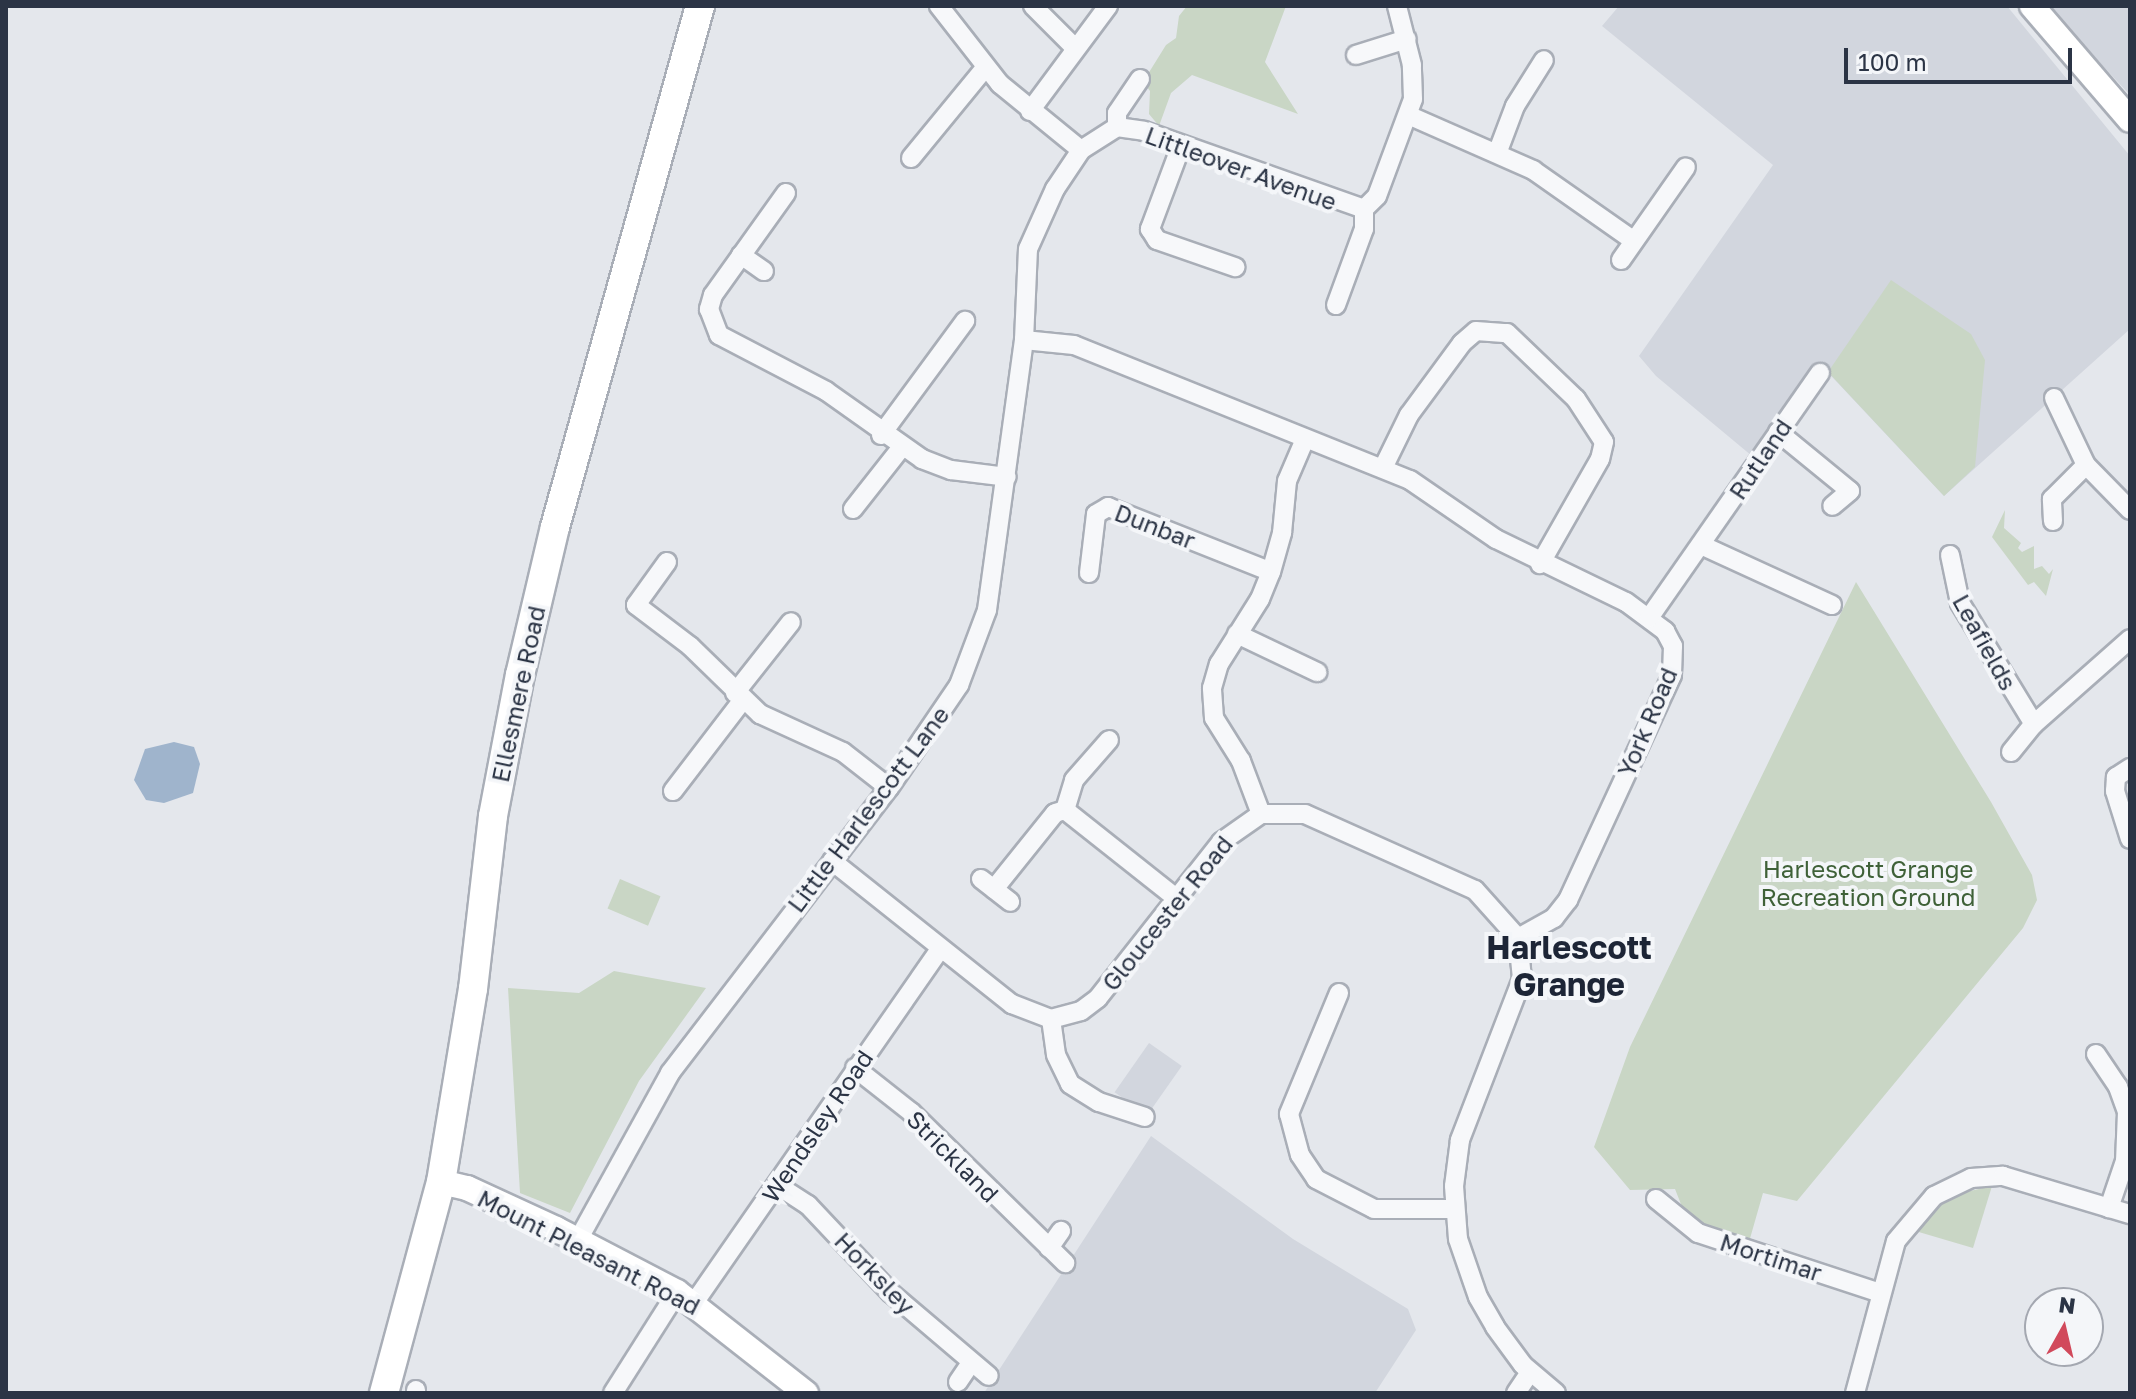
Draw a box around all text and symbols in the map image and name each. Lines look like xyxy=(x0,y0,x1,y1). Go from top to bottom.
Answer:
scale bar xyxy=(1848,32,2076,82)
text: 100 m xyxy=(1858,47,1927,76)
street label: Littleover Avenue xyxy=(1141,120,1341,216)
street label: Rutland xyxy=(1723,413,1797,505)
street label: Dunbar xyxy=(1111,498,1199,554)
street label: Leafields xyxy=(1947,589,2023,695)
street label: Ellesmere Road xyxy=(485,603,551,785)
street label: York Road xyxy=(1611,663,1683,781)
street label: Little Harlescott Lane xyxy=(781,700,955,918)
street label: Gloucester Road xyxy=(1096,830,1238,996)
park label: Harlescott Grange Recreation Ground xyxy=(1760,855,1976,911)
district label: Harlescott Grange xyxy=(1486,929,1652,1004)
street label: Wendsley Road xyxy=(755,1044,879,1208)
street label: Strickland xyxy=(901,1104,1005,1208)
street label: Mount Pleasant Road xyxy=(473,1183,705,1321)
street label: Horksley xyxy=(829,1226,921,1320)
street label: Mortimar xyxy=(1717,1227,1825,1287)
north arrow xyxy=(2024,1287,2104,1367)
text: N xyxy=(2057,1290,2077,1319)

